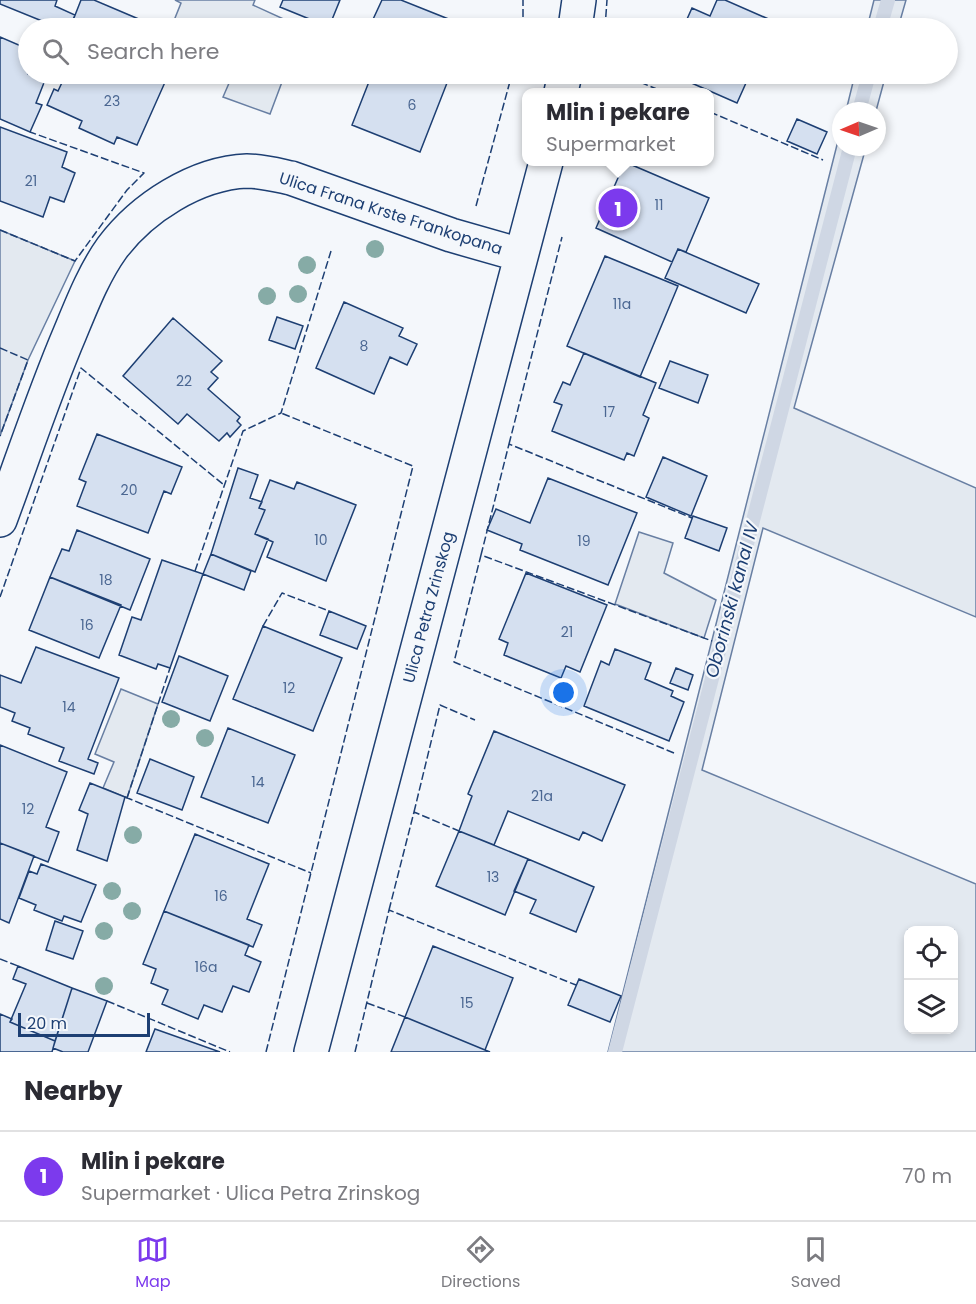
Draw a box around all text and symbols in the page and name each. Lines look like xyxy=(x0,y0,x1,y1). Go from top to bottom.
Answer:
search box xyxy=(18,18,958,84)
icon: search xyxy=(39,35,72,68)
text: Search here xyxy=(87,36,220,67)
popup xyxy=(522,88,714,166)
house number: 23 xyxy=(104,91,120,111)
house number: 6 xyxy=(408,95,417,115)
text: Mlin i pekare xyxy=(546,97,690,128)
north arrow xyxy=(832,102,886,156)
text: Supermarket xyxy=(546,130,676,158)
street label: Ulica Frana Krste Frankopana xyxy=(276,166,506,261)
house number: 21 xyxy=(25,171,37,191)
pin: 1 xyxy=(598,186,638,230)
house number: 11 xyxy=(655,195,663,215)
house number: 11a xyxy=(613,294,631,314)
house number: 8 xyxy=(360,336,369,356)
house number: 22 xyxy=(176,371,192,391)
house number: 17 xyxy=(603,402,615,422)
house number: 20 xyxy=(121,480,137,500)
water label: Oborinski kanal IV xyxy=(699,517,765,681)
street label: Ulica Petra Zrinskog xyxy=(397,529,460,685)
house number: 10 xyxy=(314,530,328,550)
house number: 19 xyxy=(577,531,591,551)
house number: 18 xyxy=(99,570,113,590)
house number: 16 xyxy=(80,615,94,635)
house number: 21 xyxy=(561,622,573,642)
house number: 12 xyxy=(283,678,295,698)
your location xyxy=(549,678,578,707)
house number: 14 xyxy=(62,697,76,717)
house number: 14 xyxy=(251,772,265,792)
house number: 21a xyxy=(531,786,553,806)
house number: 12 xyxy=(22,799,34,819)
house number: 13 xyxy=(487,867,499,887)
house number: 16 xyxy=(214,886,228,906)
map controls xyxy=(904,926,958,1034)
button: locate xyxy=(904,926,958,980)
house number: 16a xyxy=(195,957,217,977)
button: layers xyxy=(904,980,958,1034)
house number: 15 xyxy=(460,993,474,1013)
scale bar xyxy=(18,1010,150,1038)
text: 20 m xyxy=(27,1012,67,1035)
text: Nearby xyxy=(24,1073,122,1109)
text: Mlin i pekare xyxy=(81,1146,225,1177)
text: 1 xyxy=(40,1162,47,1190)
text: 70 m xyxy=(903,1162,952,1190)
text: Supermarket · Ulica Petra Zrinskog xyxy=(81,1179,420,1207)
tab: Map xyxy=(135,1233,171,1294)
tab: Directions xyxy=(441,1233,520,1294)
tab: Saved xyxy=(791,1233,841,1294)

